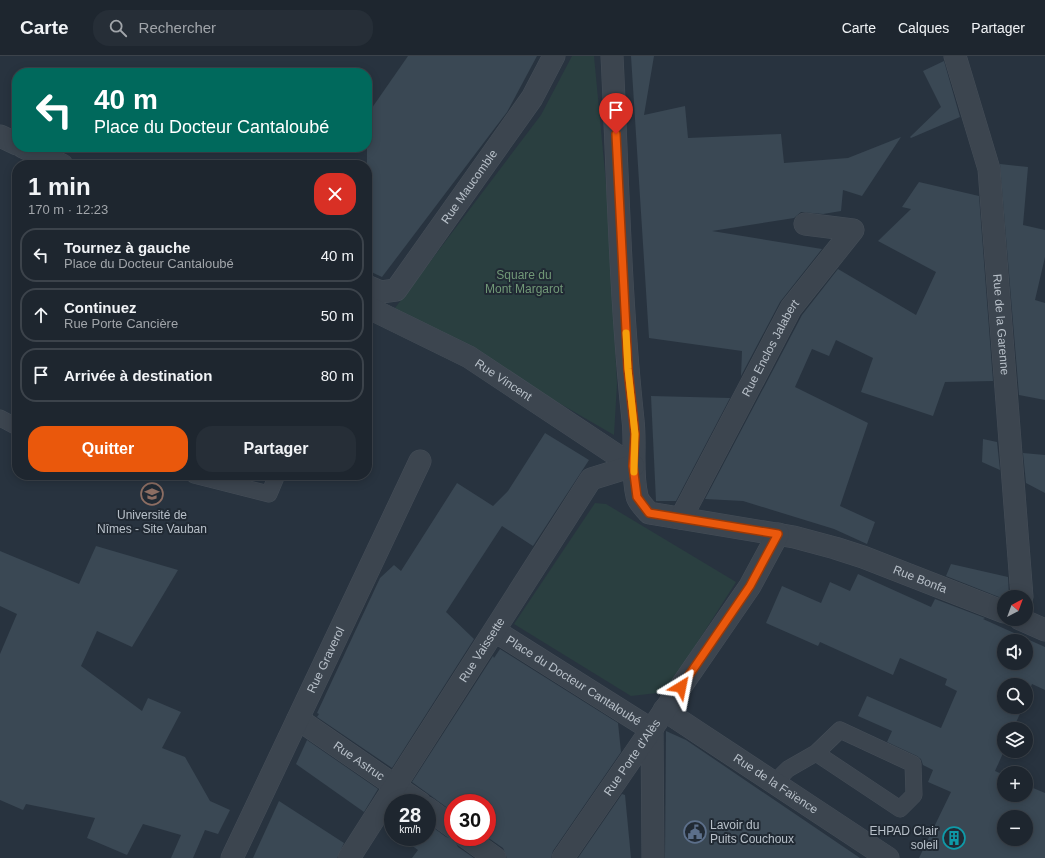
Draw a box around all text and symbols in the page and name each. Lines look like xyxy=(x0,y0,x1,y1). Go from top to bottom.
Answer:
search box xyxy=(93,10,373,46)
text: Carte xyxy=(20,17,69,38)
icon: search xyxy=(107,17,129,39)
text: Rechercher xyxy=(139,19,216,36)
text: Carte xyxy=(842,20,876,36)
text: Calques xyxy=(898,20,949,36)
text: Partager xyxy=(971,20,1025,36)
icon: left xyxy=(28,84,80,136)
text: 40 m xyxy=(94,84,158,115)
pin xyxy=(599,93,633,134)
icon: arrive xyxy=(605,99,627,121)
text: Place du Docteur Cantaloubé xyxy=(94,117,329,137)
street label: Rue Maucomble xyxy=(438,147,500,226)
text: 1 min xyxy=(28,173,91,200)
button: close xyxy=(314,173,356,215)
text: 170 m · 12:23 xyxy=(28,202,108,217)
text: Tournez à gauche xyxy=(64,239,190,256)
icon: left xyxy=(30,244,52,266)
text: 40 m xyxy=(321,247,354,264)
text: Place du Docteur Cantaloubé xyxy=(64,256,234,271)
park label: Square du Mont Margarot xyxy=(485,268,564,296)
street label: Rue de la Garenne xyxy=(990,273,1012,376)
street label: Rue Enclos Jalabert xyxy=(739,296,802,399)
text: Continuez xyxy=(64,299,137,316)
icon: ahead xyxy=(30,304,52,326)
text: 50 m xyxy=(321,307,354,324)
text: Rue Porte Cancière xyxy=(64,316,178,331)
street label: Rue Vincent xyxy=(472,356,535,404)
icon: arrive xyxy=(30,364,52,386)
text: Arrivée à destination xyxy=(64,367,212,384)
text: 80 m xyxy=(321,367,354,384)
button: Quitter xyxy=(28,426,188,472)
button: Partager xyxy=(196,426,356,472)
school or university icon: Université de Nîmes - Site Vauban xyxy=(139,481,165,507)
place label: Université de Nîmes - Site Vauban xyxy=(97,508,207,536)
street label: Rue Bonfa xyxy=(891,562,949,596)
north arrow xyxy=(997,590,1033,626)
map controls xyxy=(997,590,1033,846)
street label: Rue Vaissette xyxy=(456,615,508,685)
street label: Rue Graverol xyxy=(304,625,347,695)
street label: Place du Docteur Cantaloubé xyxy=(504,633,644,729)
button: sound xyxy=(997,634,1033,670)
position arrow xyxy=(660,666,702,708)
button: search xyxy=(997,678,1033,714)
street label: Rue Porte d'Alès xyxy=(601,716,663,798)
button: layers xyxy=(997,722,1033,758)
street label: Rue Astruc xyxy=(331,739,387,783)
street label: Rue de la Faïence xyxy=(731,751,821,817)
button: + xyxy=(997,766,1033,802)
speed limit sign: 30 xyxy=(444,794,496,846)
text: 28 xyxy=(399,804,421,826)
button: − xyxy=(997,810,1033,846)
place label: Lavoir du Puits Couchoux xyxy=(710,818,794,846)
public building icon: Lavoir du Puits Couchoux xyxy=(682,819,708,845)
text: km/h xyxy=(399,824,421,835)
place label: EHPAD Clair soleil xyxy=(870,824,938,852)
building icon: EHPAD Clair soleil xyxy=(941,825,967,851)

